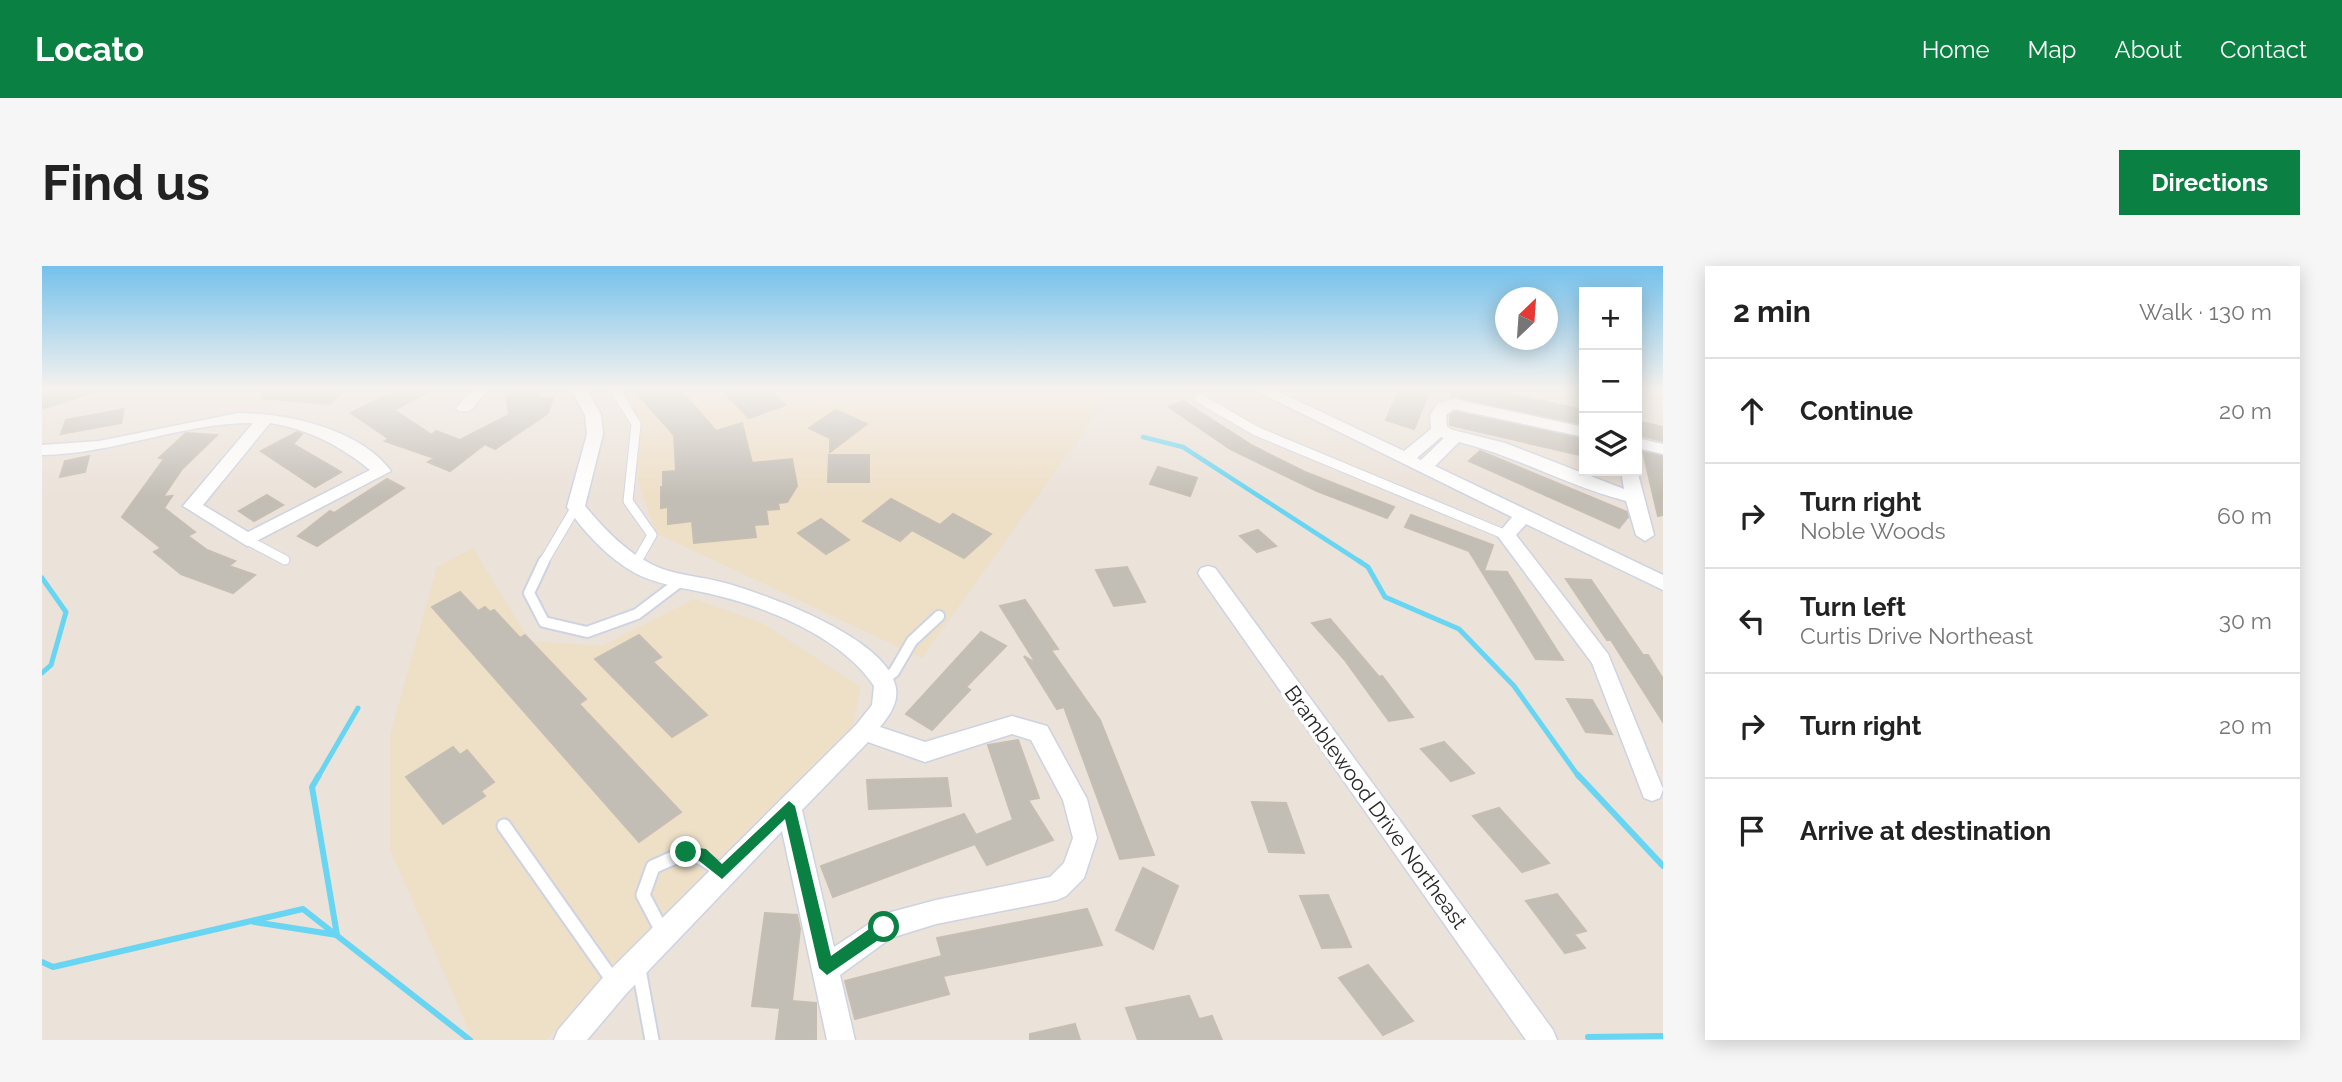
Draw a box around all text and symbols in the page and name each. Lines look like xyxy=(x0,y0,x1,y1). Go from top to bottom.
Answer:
text: Locato xyxy=(35,30,144,69)
text: Home xyxy=(1922,35,1990,64)
text: Map xyxy=(2028,35,2076,64)
text: About xyxy=(2114,35,2182,64)
text: Contact xyxy=(2220,35,2307,64)
button: Directions xyxy=(2119,150,2300,215)
text: Find us xyxy=(42,154,210,211)
north arrow xyxy=(1495,287,1558,350)
map controls xyxy=(1579,287,1642,476)
button: + xyxy=(1579,287,1642,350)
text: 2 min xyxy=(1733,294,1811,329)
text: Walk · 130 m xyxy=(2139,298,2272,325)
button: − xyxy=(1579,350,1642,413)
icon: ahead xyxy=(1733,392,1771,430)
text: Continue xyxy=(1800,396,1913,426)
text: 20 m xyxy=(2219,397,2272,424)
button: layers xyxy=(1579,413,1642,476)
text: Turn right xyxy=(1800,487,1921,517)
icon: right xyxy=(1733,497,1771,535)
text: 60 m xyxy=(2217,502,2272,529)
text: Noble Woods xyxy=(1800,517,1946,544)
text: Turn left xyxy=(1800,592,1906,622)
icon: left xyxy=(1733,602,1771,640)
text: 30 m xyxy=(2219,607,2272,634)
text: Curtis Drive Northeast xyxy=(1800,622,2033,649)
street label: Bramblewood Drive Northeast xyxy=(1279,681,1473,933)
icon: right xyxy=(1733,707,1771,745)
text: Turn right xyxy=(1800,711,1921,741)
text: 20 m xyxy=(2219,712,2272,739)
icon: arrive xyxy=(1733,812,1771,850)
text: Arrive at destination xyxy=(1800,816,2051,846)
route end xyxy=(670,836,701,867)
route start xyxy=(868,911,899,942)

